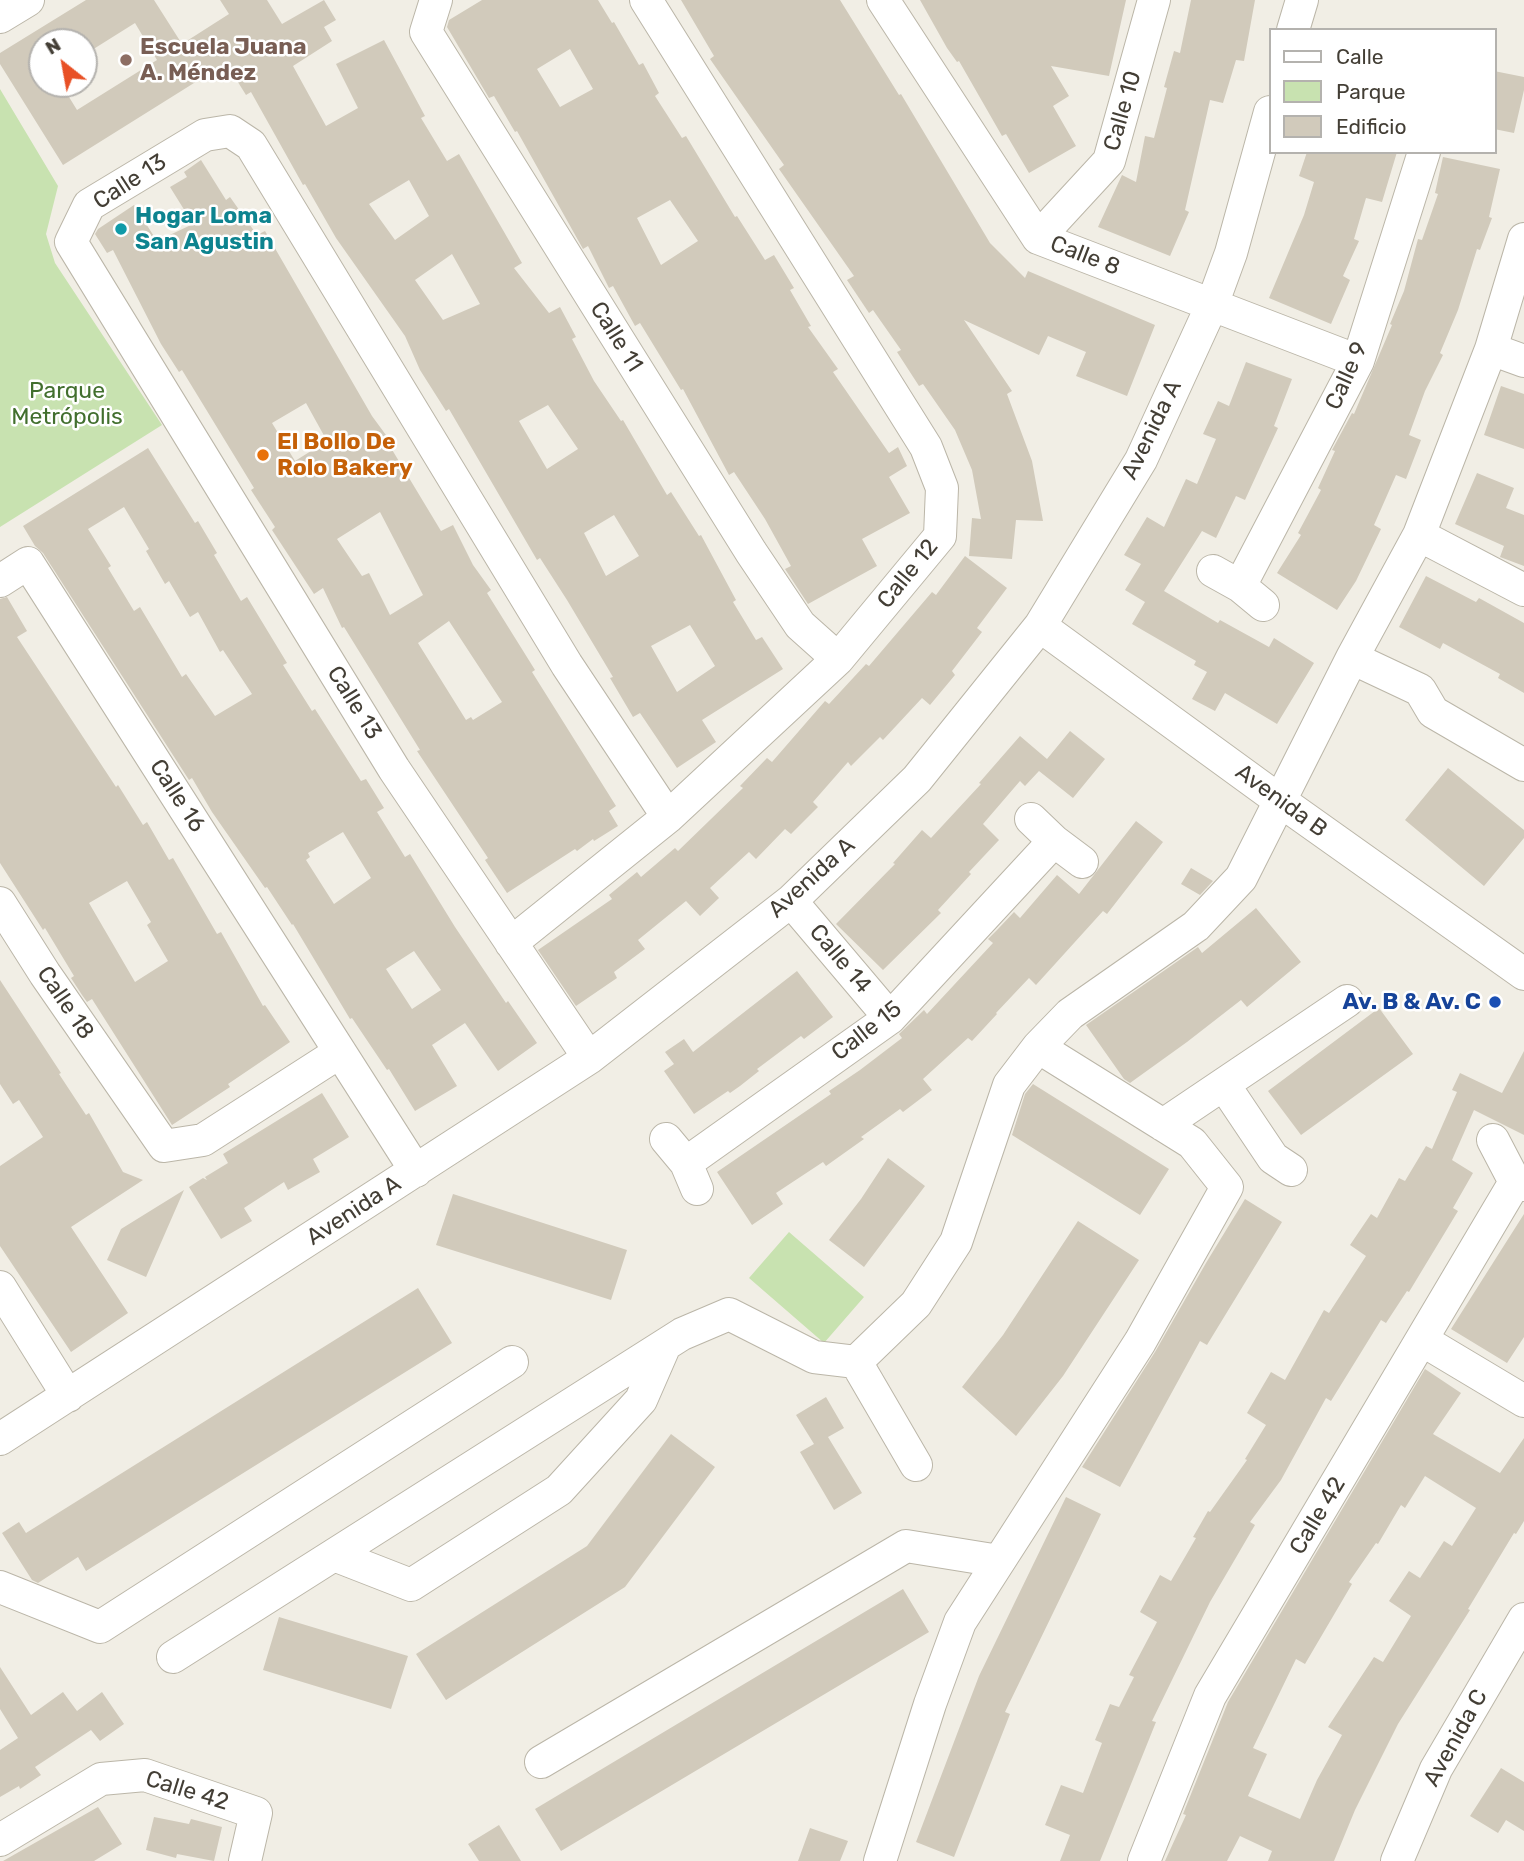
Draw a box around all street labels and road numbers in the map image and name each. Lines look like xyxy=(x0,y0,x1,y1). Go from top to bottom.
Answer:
street label: Calle 10 xyxy=(1098,68,1148,154)
street label: Calle 13 xyxy=(88,148,172,216)
street label: Calle 8 xyxy=(1046,230,1124,282)
street label: Calle 11 xyxy=(584,297,648,377)
street label: Calle 9 xyxy=(1320,338,1374,414)
street label: Avenida A xyxy=(1116,376,1188,484)
street label: Calle 12 xyxy=(872,534,944,614)
street label: Calle 13 xyxy=(321,661,387,745)
street label: Calle 16 xyxy=(143,754,211,838)
street label: Avenida B xyxy=(1230,758,1332,844)
street label: Avenida A xyxy=(763,832,861,924)
street label: Calle 14 xyxy=(803,919,877,999)
street label: Calle 18 xyxy=(31,961,99,1045)
street label: Calle 15 xyxy=(827,995,907,1067)
street label: Avenida A xyxy=(302,1170,406,1252)
street label: Calle 42 xyxy=(1284,1472,1352,1560)
street label: Avenida C xyxy=(1418,1685,1494,1791)
street label: Calle 42 xyxy=(142,1765,232,1817)

